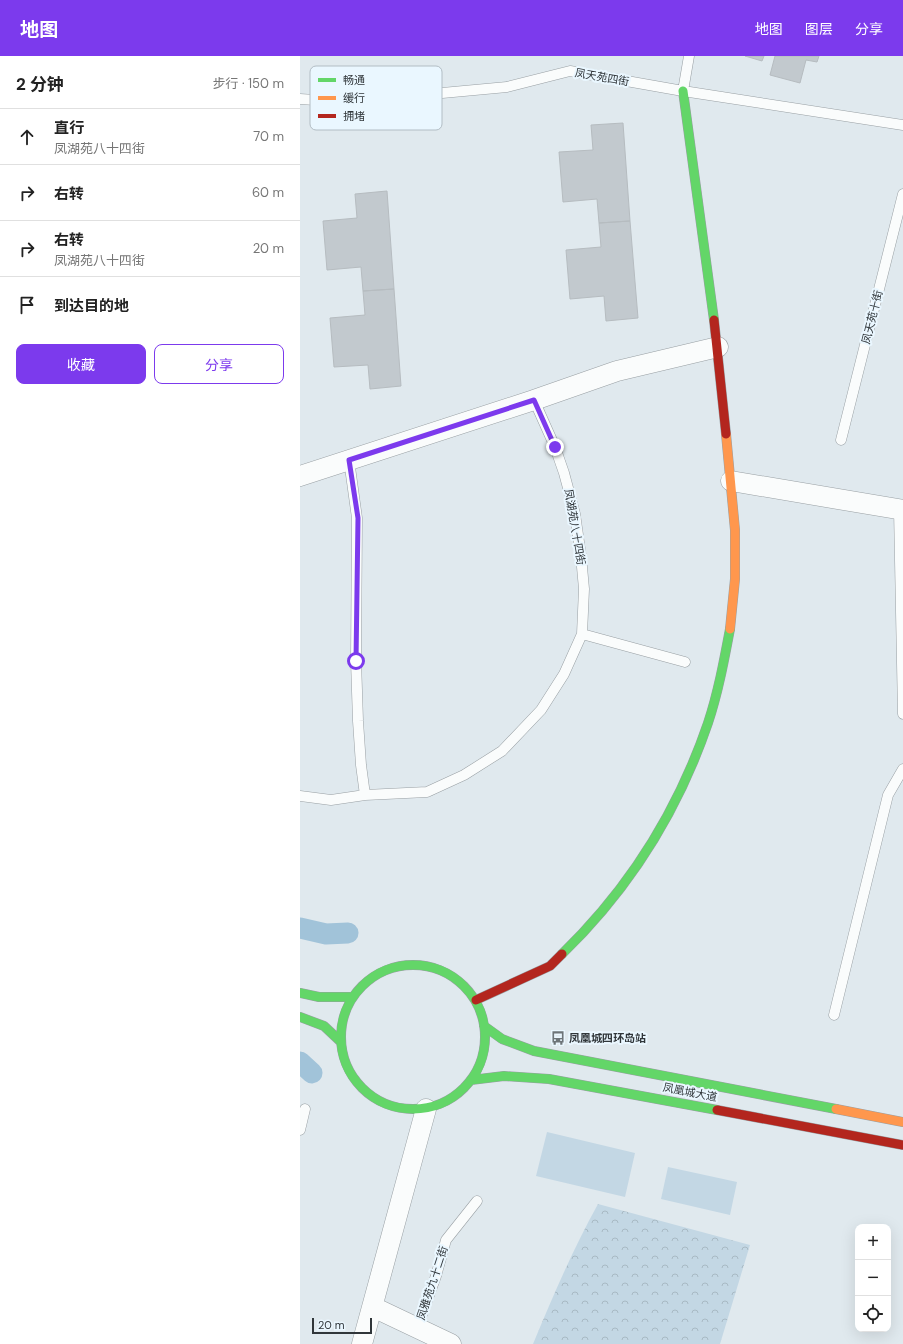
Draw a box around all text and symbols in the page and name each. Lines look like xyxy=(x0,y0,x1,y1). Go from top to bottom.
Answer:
text: 地图 xyxy=(20,17,58,42)
text: 地图 xyxy=(755,20,783,38)
text: 图层 xyxy=(805,20,833,38)
text: 分享 xyxy=(855,20,883,38)
street label: 凤天苑四街 xyxy=(574,65,630,89)
legend xyxy=(310,66,442,130)
text: 2 分钟 xyxy=(16,73,64,95)
text: 畅通 xyxy=(343,73,365,87)
text: 步行 · 150 m xyxy=(213,75,284,92)
text: 缓行 xyxy=(343,91,365,105)
text: 拥堵 xyxy=(343,109,365,123)
text: 直行 xyxy=(54,118,84,138)
icon: ahead xyxy=(16,126,38,148)
text: 70 m xyxy=(253,128,284,145)
text: 凤湖苑八十四街 xyxy=(54,140,145,157)
icon: right xyxy=(16,182,38,204)
text: 右转 xyxy=(54,184,84,204)
text: 60 m xyxy=(252,184,284,201)
text: 右转 xyxy=(54,230,84,250)
icon: right xyxy=(16,238,38,260)
text: 20 m xyxy=(253,240,284,257)
text: 凤湖苑八十四街 xyxy=(54,252,145,269)
street label: 凤天苑十街 xyxy=(859,289,885,345)
icon: arrive xyxy=(16,294,38,316)
text: 到达目的地 xyxy=(54,296,129,316)
button: 收藏 xyxy=(16,344,146,384)
button: 分享 xyxy=(154,344,284,384)
route end xyxy=(546,438,564,456)
street label: 凤湖苑八十四街 xyxy=(561,488,589,566)
route start xyxy=(347,652,365,670)
bus stop icon: 凤凰城四环岛站 xyxy=(550,1030,566,1046)
place label: 凤凰城四环岛站 xyxy=(569,1031,646,1045)
street label: 凤凰城大道 xyxy=(662,1080,718,1104)
map controls xyxy=(855,1224,891,1332)
button: + xyxy=(855,1224,891,1260)
street label: 凤雅苑九十二街 xyxy=(413,1244,451,1322)
button: − xyxy=(855,1260,891,1296)
button: locate xyxy=(855,1296,891,1332)
scale bar xyxy=(312,1316,372,1335)
text: 20 m xyxy=(318,1318,344,1332)

